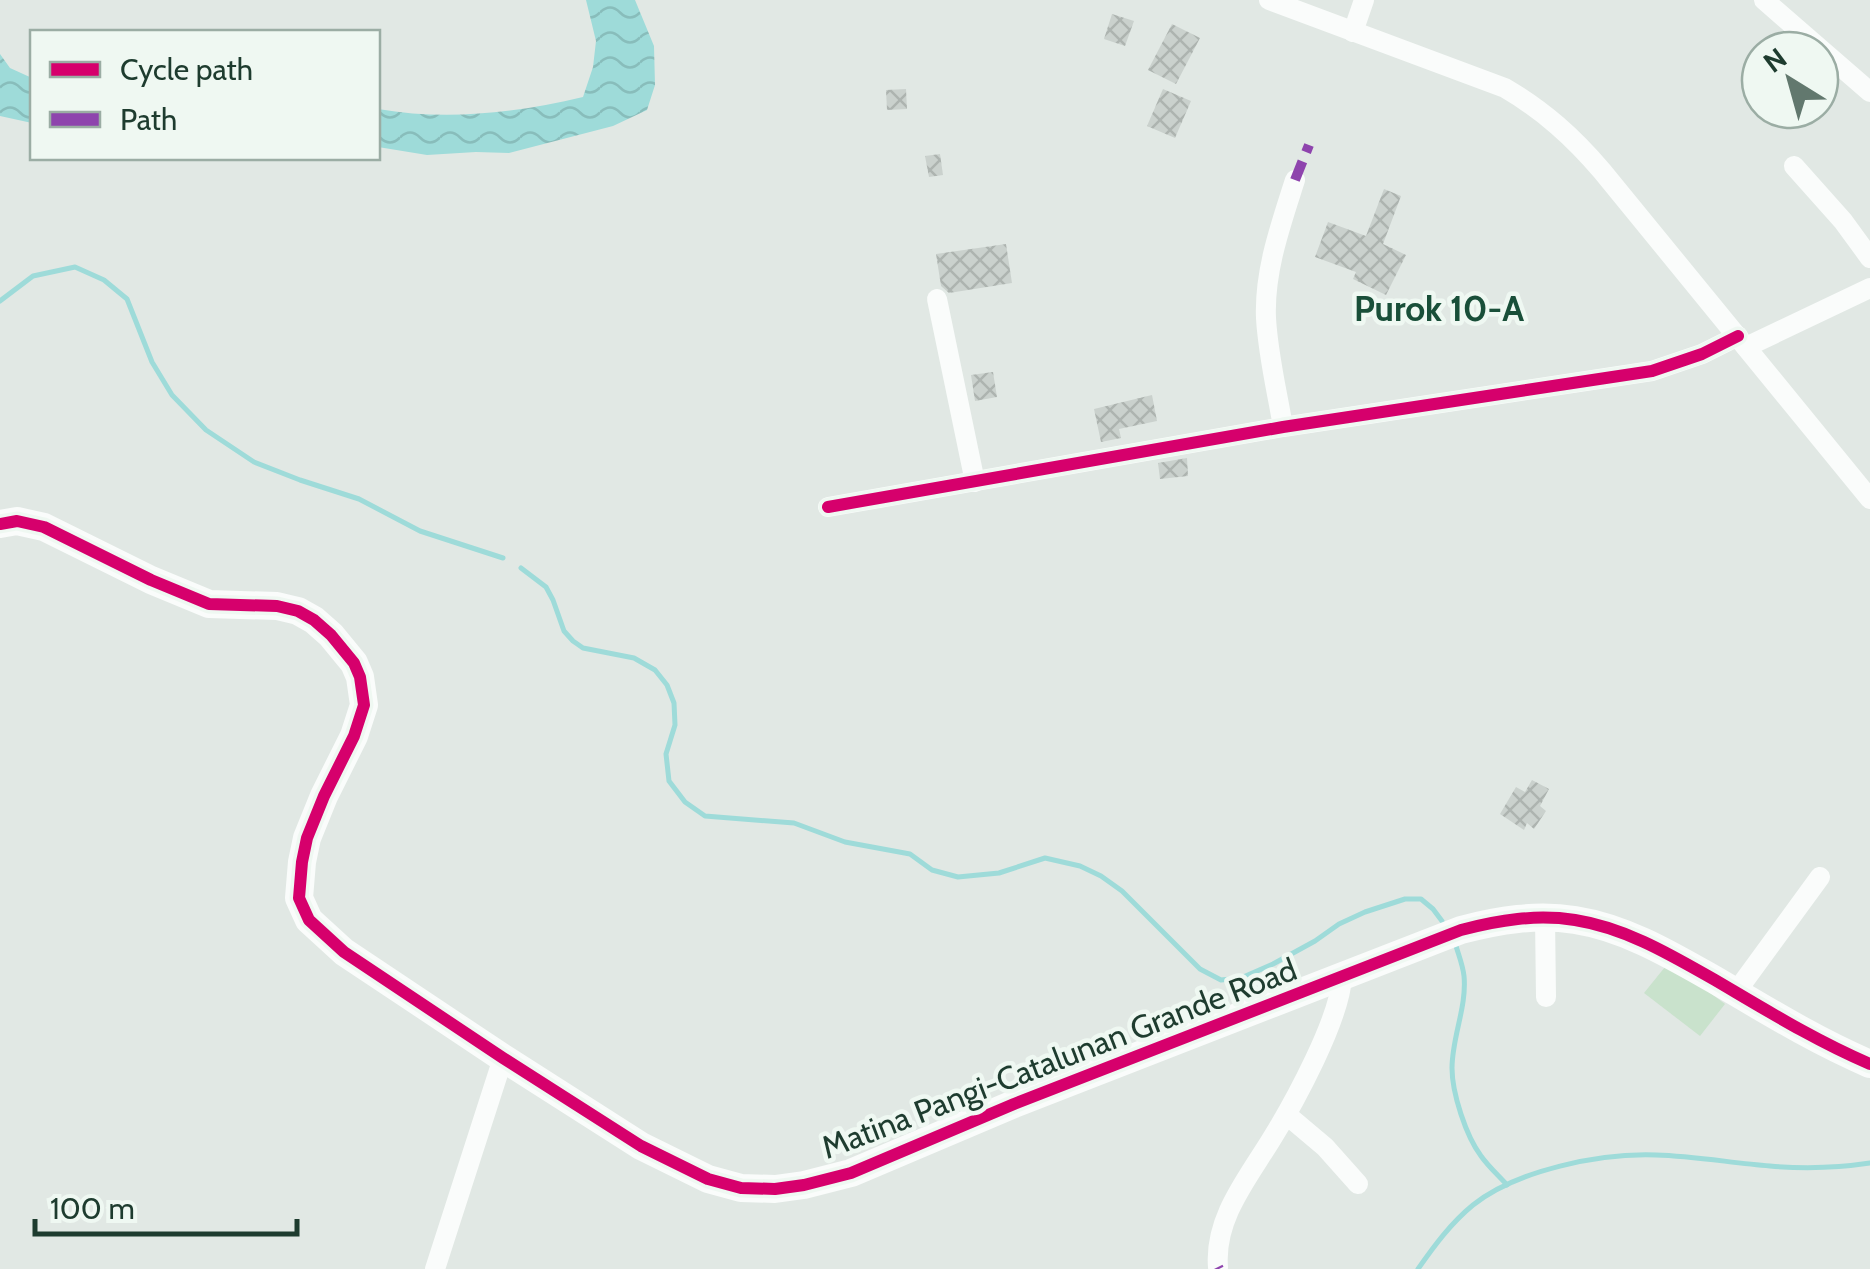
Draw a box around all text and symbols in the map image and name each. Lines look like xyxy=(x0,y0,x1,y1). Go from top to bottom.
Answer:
legend xyxy=(30,30,380,160)
north arrow xyxy=(1740,30,1840,130)
text: N xyxy=(1757,41,1793,80)
text: Cycle path xyxy=(120,51,253,88)
text: Path xyxy=(120,101,177,138)
district label: Purok 10-A xyxy=(1354,287,1524,330)
street label: Matina Pangi-Catalunan Grande Road xyxy=(816,949,1302,1167)
scale bar xyxy=(35,1174,298,1236)
text: 100 m xyxy=(50,1190,135,1227)

